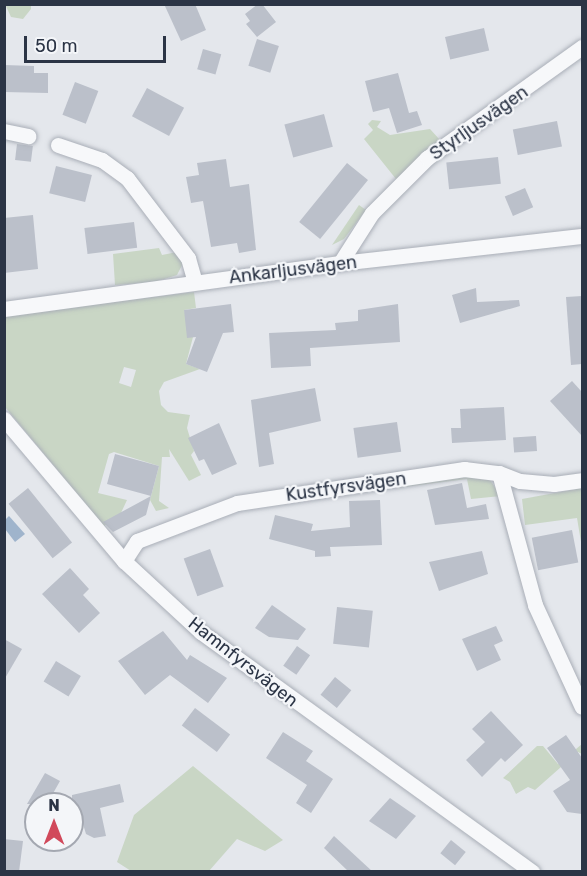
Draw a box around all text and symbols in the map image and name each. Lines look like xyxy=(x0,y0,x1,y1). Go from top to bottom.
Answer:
scale bar xyxy=(27,24,170,62)
text: 50 m xyxy=(35,35,78,57)
street label: Styrljusvägen xyxy=(426,81,532,165)
street label: Ankarljusvägen xyxy=(228,251,358,289)
street label: Kustfyrsvägen xyxy=(284,468,408,506)
street label: Hamnfyrsvägen xyxy=(184,612,302,712)
north arrow xyxy=(24,792,84,852)
text: N xyxy=(48,796,60,815)

